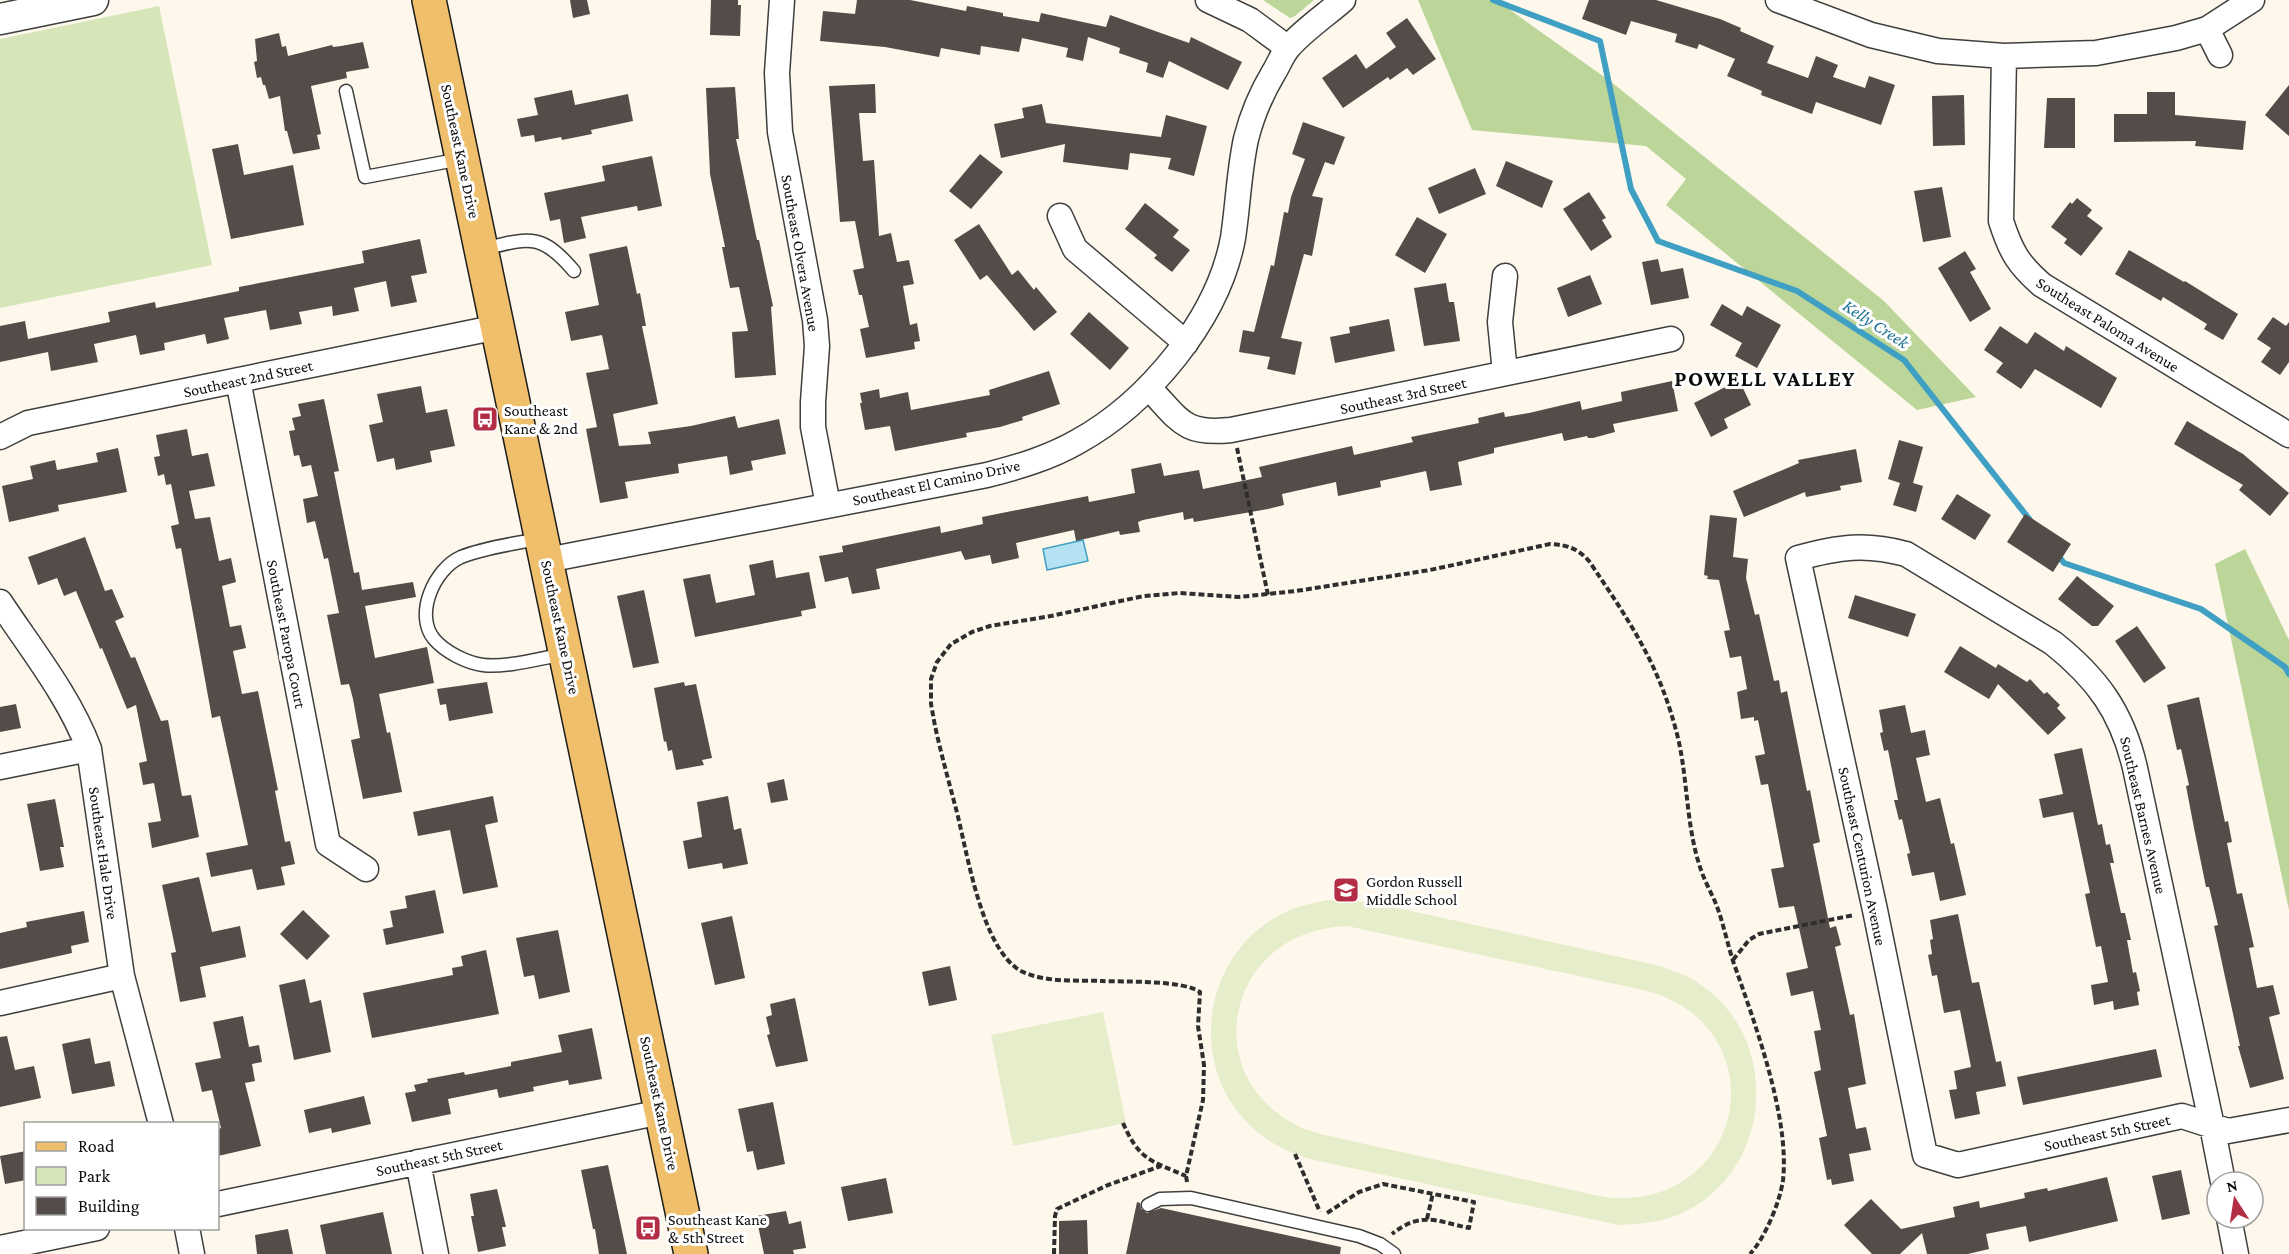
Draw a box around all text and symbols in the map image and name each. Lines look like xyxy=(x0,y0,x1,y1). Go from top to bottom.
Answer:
street label: Southeast Kane Drive xyxy=(438,82,483,220)
street label: Southeast Olvera Avenue xyxy=(778,173,823,333)
street label: Southeast Paloma Avenue xyxy=(2033,274,2182,375)
water label: Kelly Creek xyxy=(1839,295,1914,353)
street label: Southeast 2nd Street xyxy=(182,356,315,401)
district label: POWELL VALLEY xyxy=(1674,366,1856,391)
street label: Southeast 3rd Street xyxy=(1338,374,1468,417)
place label: Southeast Kane & 2nd xyxy=(504,402,578,437)
bus stop icon: Southeast Kane & 2nd xyxy=(470,404,500,434)
street label: Southeast El Camino Drive xyxy=(851,456,1021,509)
street label: Southeast Paropa Court xyxy=(263,558,309,711)
street label: Southeast Kane Drive xyxy=(538,558,583,696)
street label: Southeast Barnes Avenue xyxy=(2117,735,2170,895)
street label: Southeast Centurion Avenue xyxy=(1835,765,1890,947)
street label: Southeast Hale Drive xyxy=(86,786,121,920)
place label: Gordon Russell Middle School xyxy=(1366,873,1463,908)
school or university icon: Gordon Russell Middle School xyxy=(1331,875,1361,905)
street label: Southeast Kane Drive xyxy=(637,1034,682,1172)
street label: Southeast 5th Street xyxy=(2042,1111,2172,1154)
legend xyxy=(24,1122,219,1230)
text: Road xyxy=(78,1136,115,1156)
street label: Southeast 5th Street xyxy=(374,1136,504,1179)
text: Park xyxy=(78,1166,110,1186)
north arrow xyxy=(2205,1170,2265,1230)
text: N xyxy=(2225,1176,2239,1195)
text: Building xyxy=(78,1196,140,1216)
place label: Southeast Kane & 5th Street xyxy=(668,1211,767,1246)
bus stop icon: Southeast Kane & 5th Street xyxy=(633,1213,663,1243)

